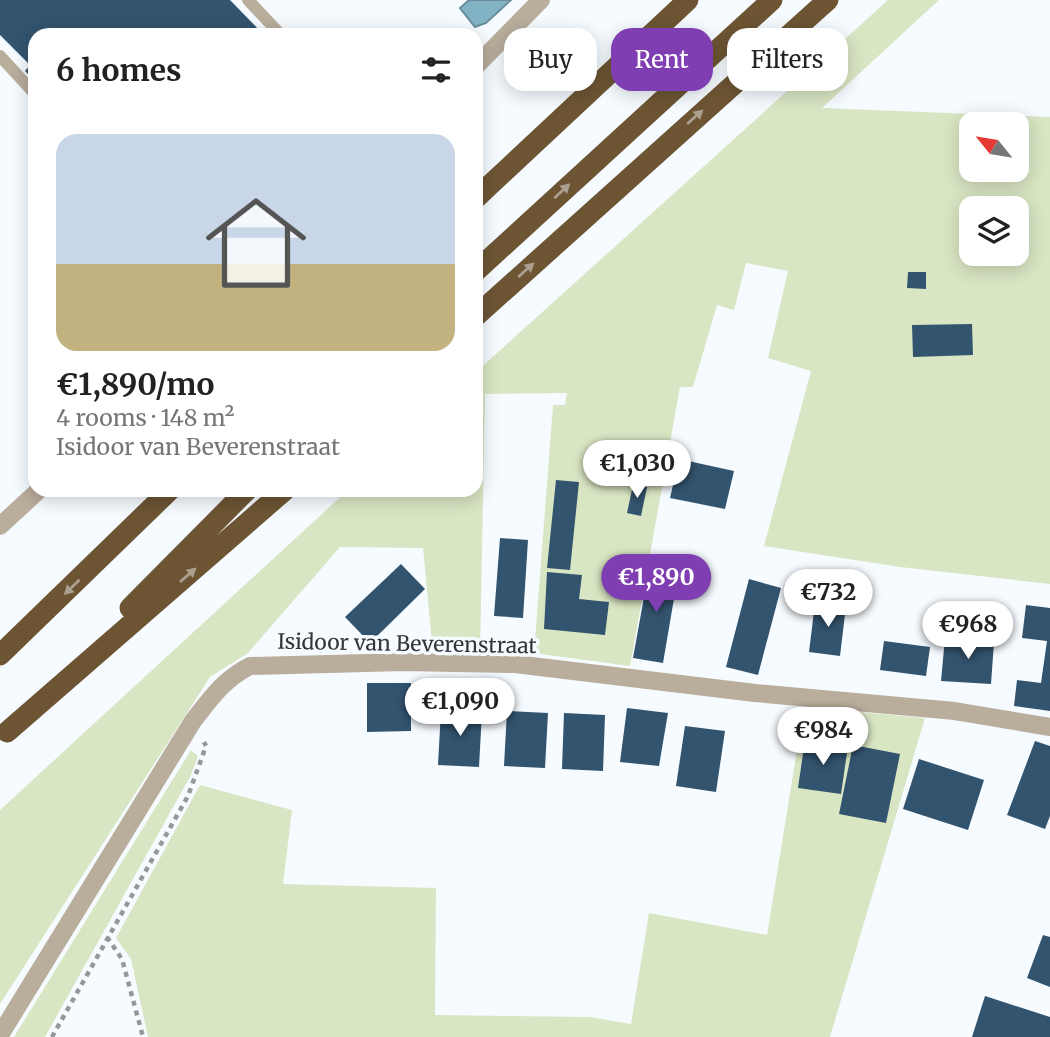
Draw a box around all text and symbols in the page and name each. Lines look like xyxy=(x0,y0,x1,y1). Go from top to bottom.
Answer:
chip: Buy xyxy=(504,28,597,91)
chip: Rent xyxy=(611,28,713,91)
chip: Filters xyxy=(727,28,848,91)
text: 6 homes xyxy=(56,51,181,89)
icon: filters xyxy=(417,51,455,89)
one-way arrow xyxy=(686,109,704,125)
north arrow xyxy=(959,112,1029,182)
map controls xyxy=(959,112,1029,266)
icon: home xyxy=(193,180,319,306)
one-way arrow xyxy=(553,184,570,200)
button: layers xyxy=(959,196,1029,266)
one-way arrow xyxy=(517,262,534,278)
text: €1,890/mo xyxy=(56,365,214,403)
text: 4 rooms · 148 m² xyxy=(56,403,234,432)
text: Isidoor van Beverenstraat xyxy=(56,432,340,461)
pin: €1,030 xyxy=(580,440,694,500)
text: €1,030 xyxy=(599,448,675,477)
pin: €1,890 xyxy=(599,554,713,614)
text: €1,890 xyxy=(617,562,695,591)
one-way arrow xyxy=(179,567,197,583)
pin: €732 xyxy=(787,570,869,629)
text: €732 xyxy=(800,577,856,606)
one-way arrow xyxy=(64,578,81,594)
pin: €968 xyxy=(927,602,1009,661)
text: €968 xyxy=(938,609,998,638)
street label: Isidoor van Beverenstraat xyxy=(277,628,537,659)
pin: €1,090 xyxy=(403,678,517,738)
text: €1,090 xyxy=(421,686,499,715)
pin: €984 xyxy=(782,708,864,767)
text: €984 xyxy=(793,715,853,744)

